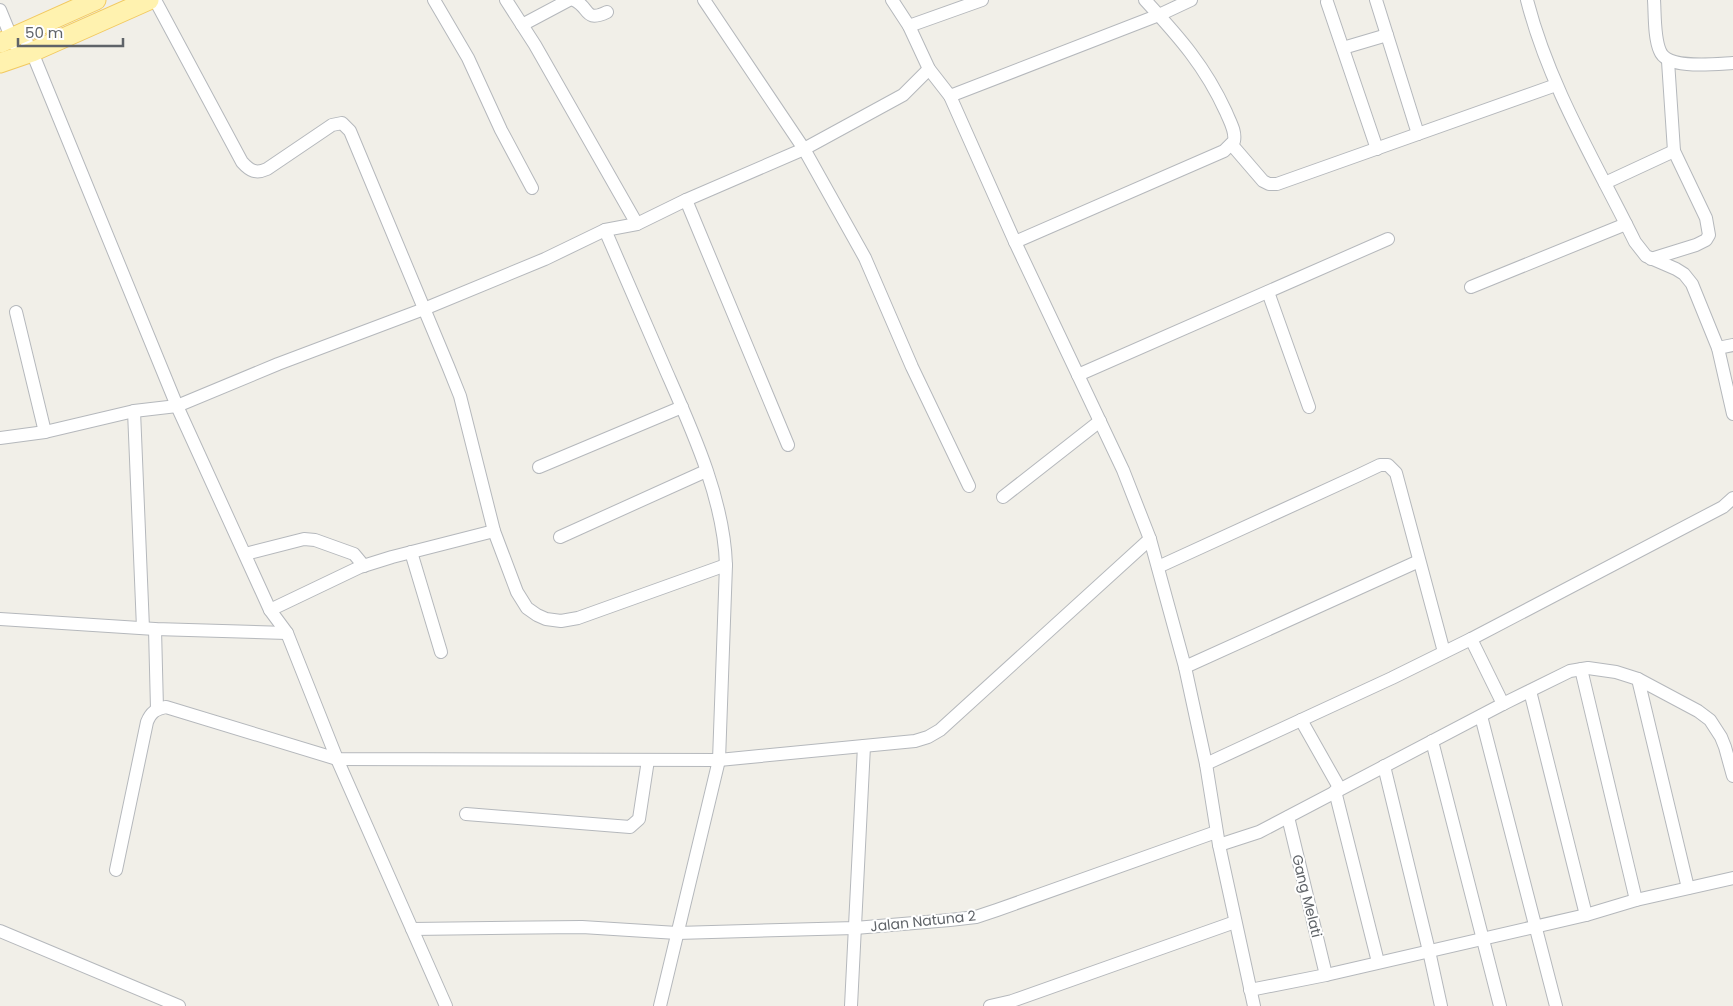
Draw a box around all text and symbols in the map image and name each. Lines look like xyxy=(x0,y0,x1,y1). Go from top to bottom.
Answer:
scale bar xyxy=(18,15,122,47)
text: 50 m xyxy=(25,22,63,43)
street label: Gang Melati xyxy=(1287,852,1327,940)
street label: Jalan Natuna 2 xyxy=(869,906,977,936)

